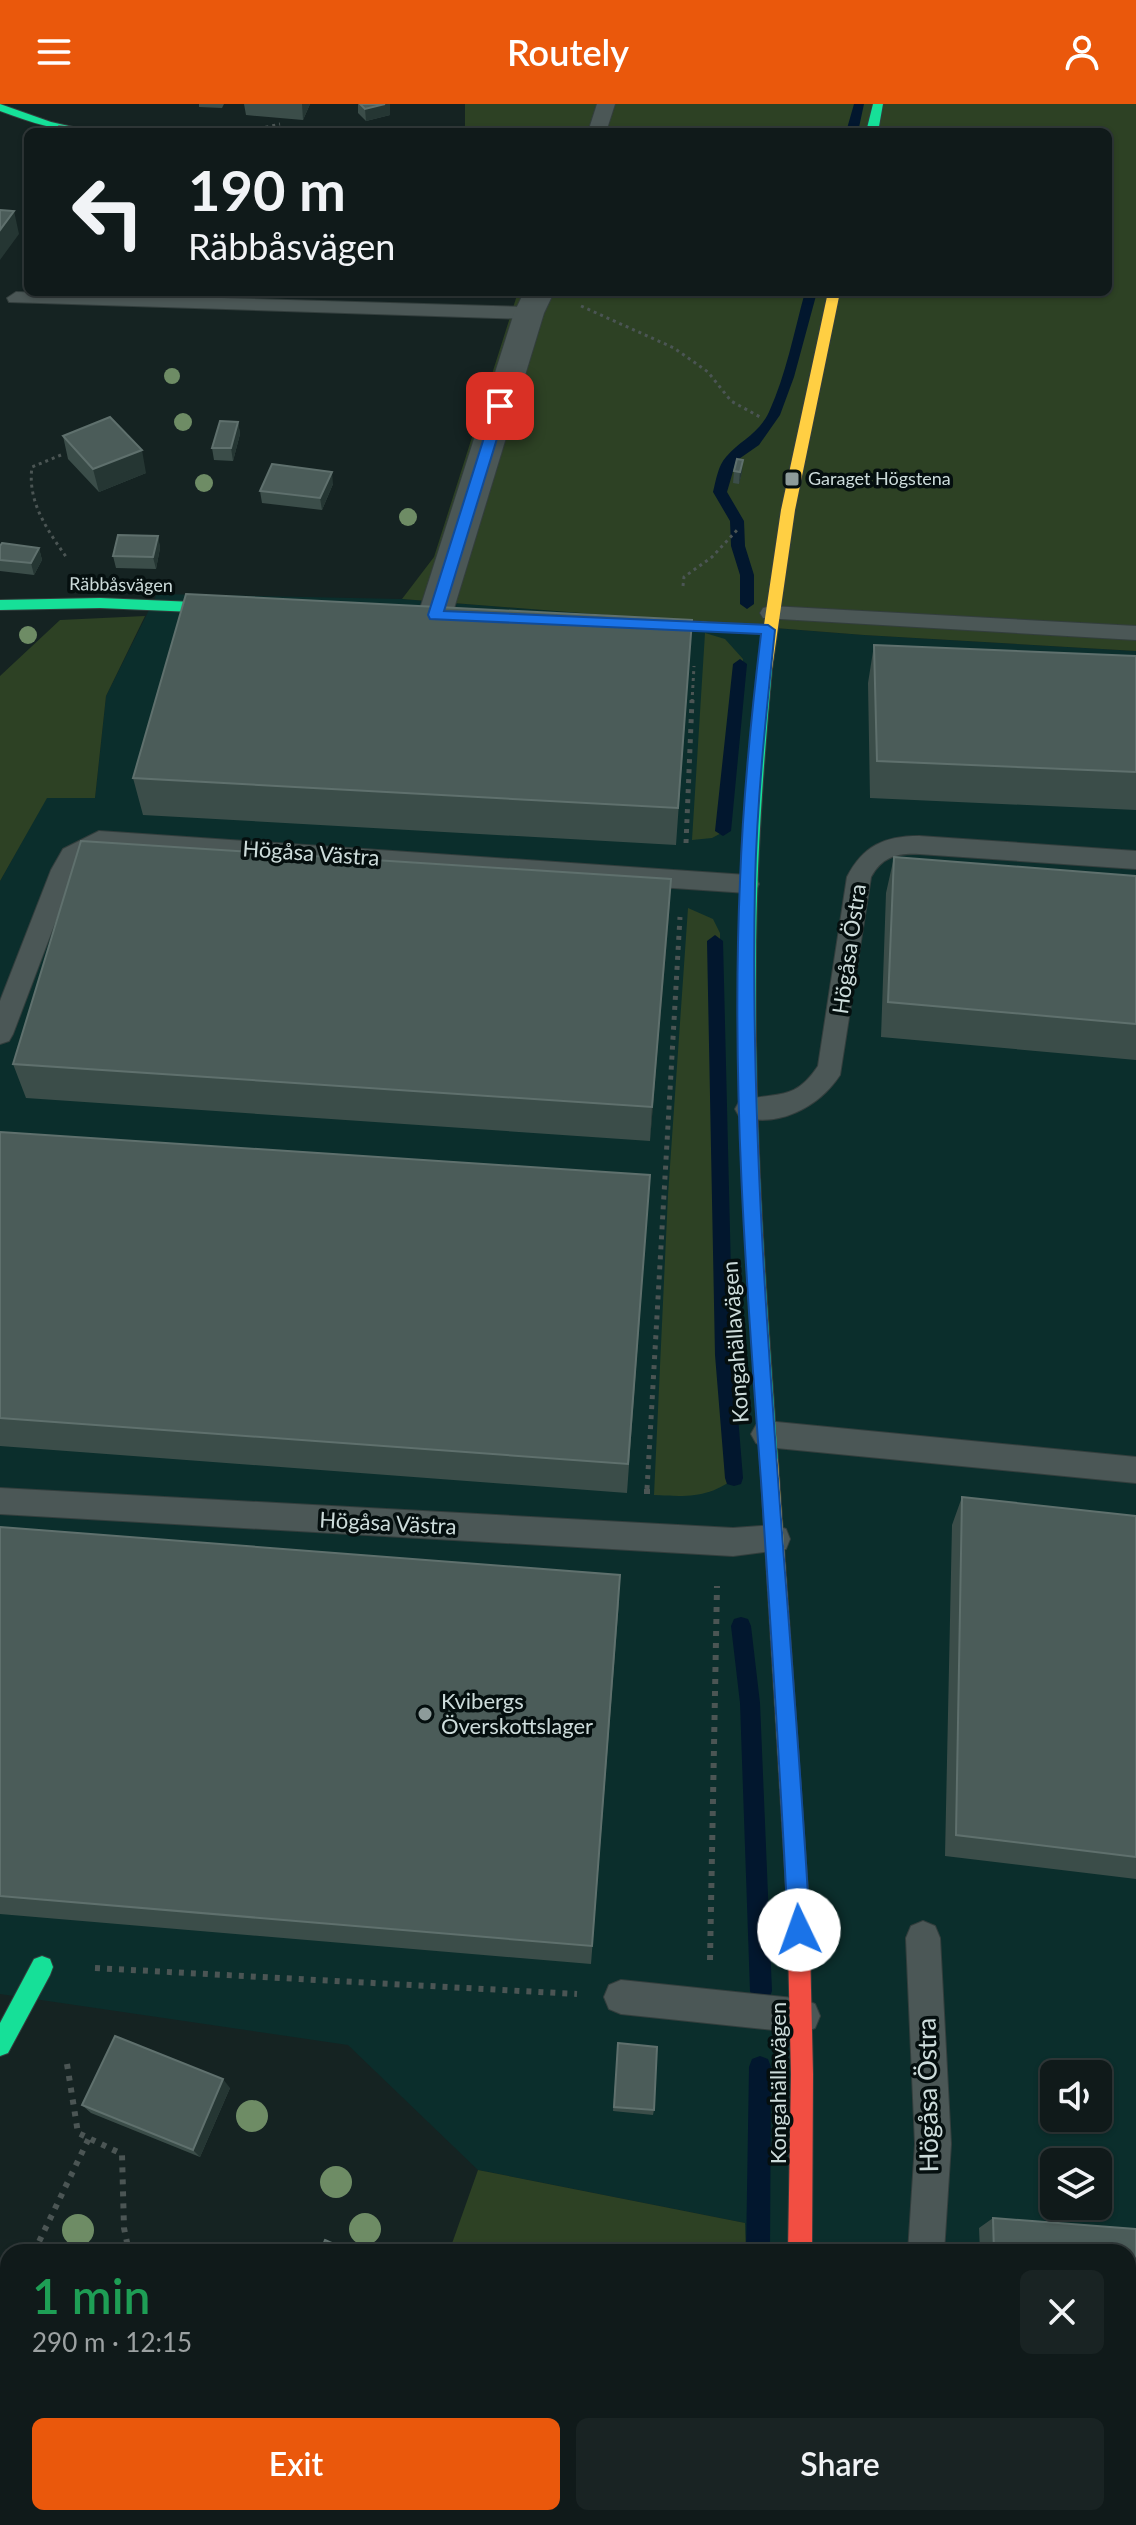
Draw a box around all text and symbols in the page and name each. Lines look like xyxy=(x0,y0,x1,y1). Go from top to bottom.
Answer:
icon: menu xyxy=(32,30,76,74)
text: Routely xyxy=(507,30,629,74)
icon: person xyxy=(1060,30,1104,74)
text: 190 m xyxy=(188,156,346,223)
icon: left xyxy=(56,160,160,264)
text: Räbbåsvägen xyxy=(188,224,395,268)
pin xyxy=(466,372,534,440)
icon: arrive xyxy=(478,384,522,428)
place label: Garaget Högstena xyxy=(808,467,951,489)
marker: Garaget Högstena xyxy=(783,470,801,488)
street label: Räbbåsvägen xyxy=(69,572,173,596)
street label: Högåsa Västra xyxy=(242,834,380,871)
street label: Högåsa Östra xyxy=(826,882,871,1016)
street label: Kongahällavägen xyxy=(715,1260,754,1424)
street label: Högåsa Västra xyxy=(319,1505,457,1540)
place label: Kvibergs Överskottslager xyxy=(441,1687,593,1739)
marker: Kvibergs Överskottslager xyxy=(416,1705,434,1723)
position arrow xyxy=(757,1888,841,1972)
street label: Kongahällavägen xyxy=(764,2002,791,2164)
street label: Högåsa Östra xyxy=(910,2017,944,2173)
map controls xyxy=(1040,2060,1112,2220)
button: sound xyxy=(1040,2060,1112,2132)
button: layers xyxy=(1040,2148,1112,2220)
text: 1 min xyxy=(32,2267,150,2324)
button: close xyxy=(1020,2270,1104,2354)
text: 290 m · 12:15 xyxy=(32,2326,192,2358)
button: Exit xyxy=(32,2418,560,2510)
button: Share xyxy=(576,2418,1104,2510)

